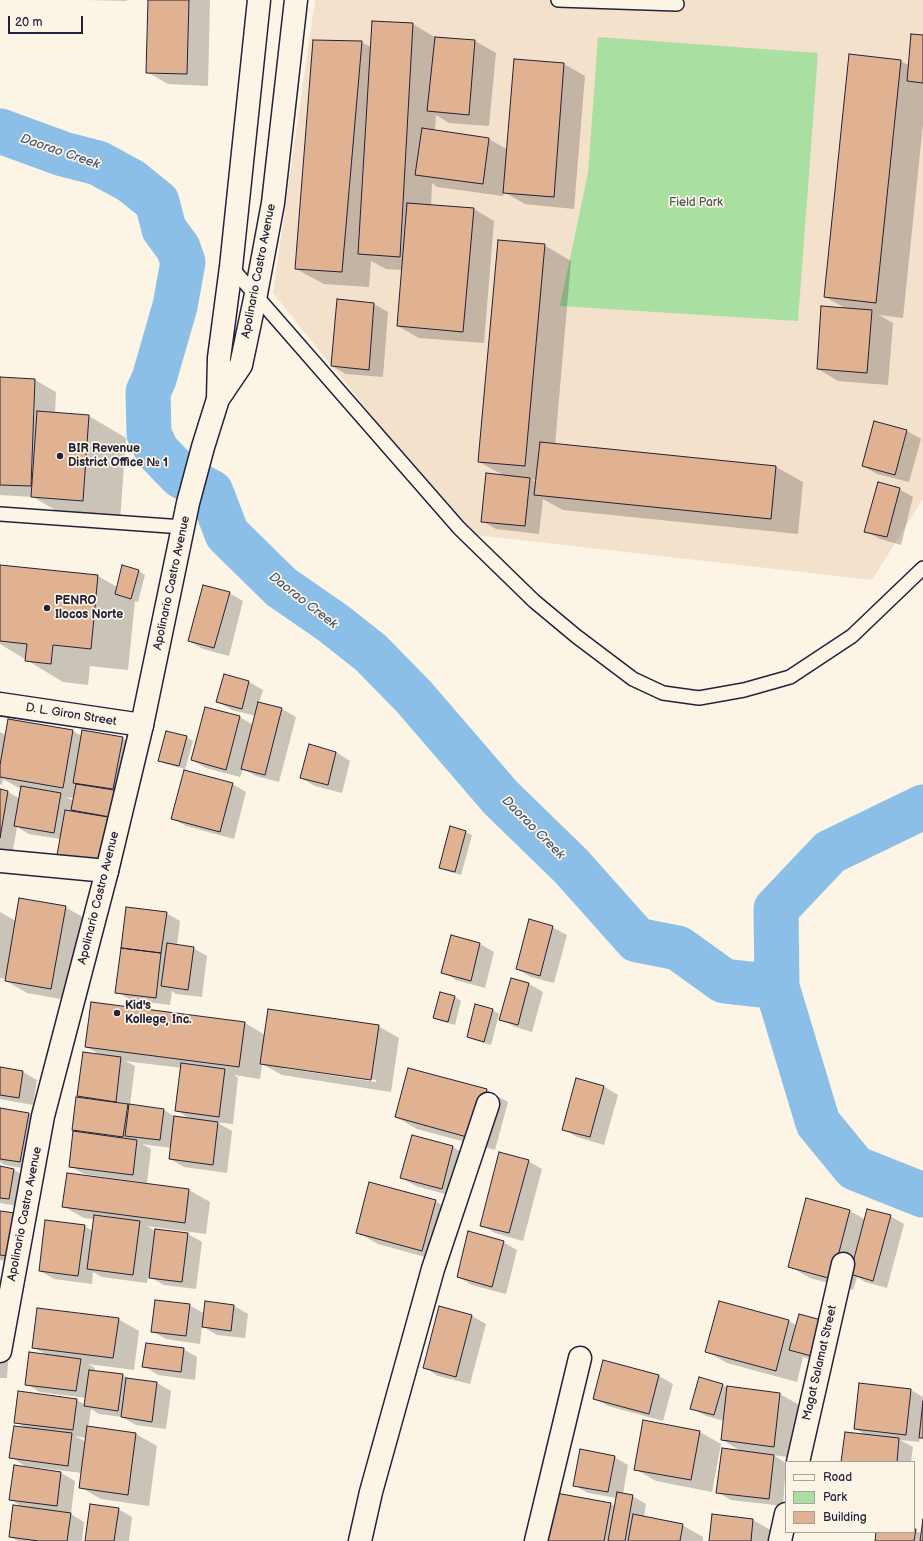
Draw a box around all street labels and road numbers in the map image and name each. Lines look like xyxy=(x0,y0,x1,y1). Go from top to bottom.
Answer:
street label: Apolinario Castro Avenue xyxy=(239,203,279,339)
street label: Apolinario Castro Avenue xyxy=(151,515,193,651)
street label: D. L. Giron Street xyxy=(25,701,117,729)
street label: Apolinario Castro Avenue xyxy=(75,830,123,966)
street label: Apolinario Castro Avenue xyxy=(5,1146,45,1282)
street label: Magat Salamat Street xyxy=(800,1304,840,1422)

